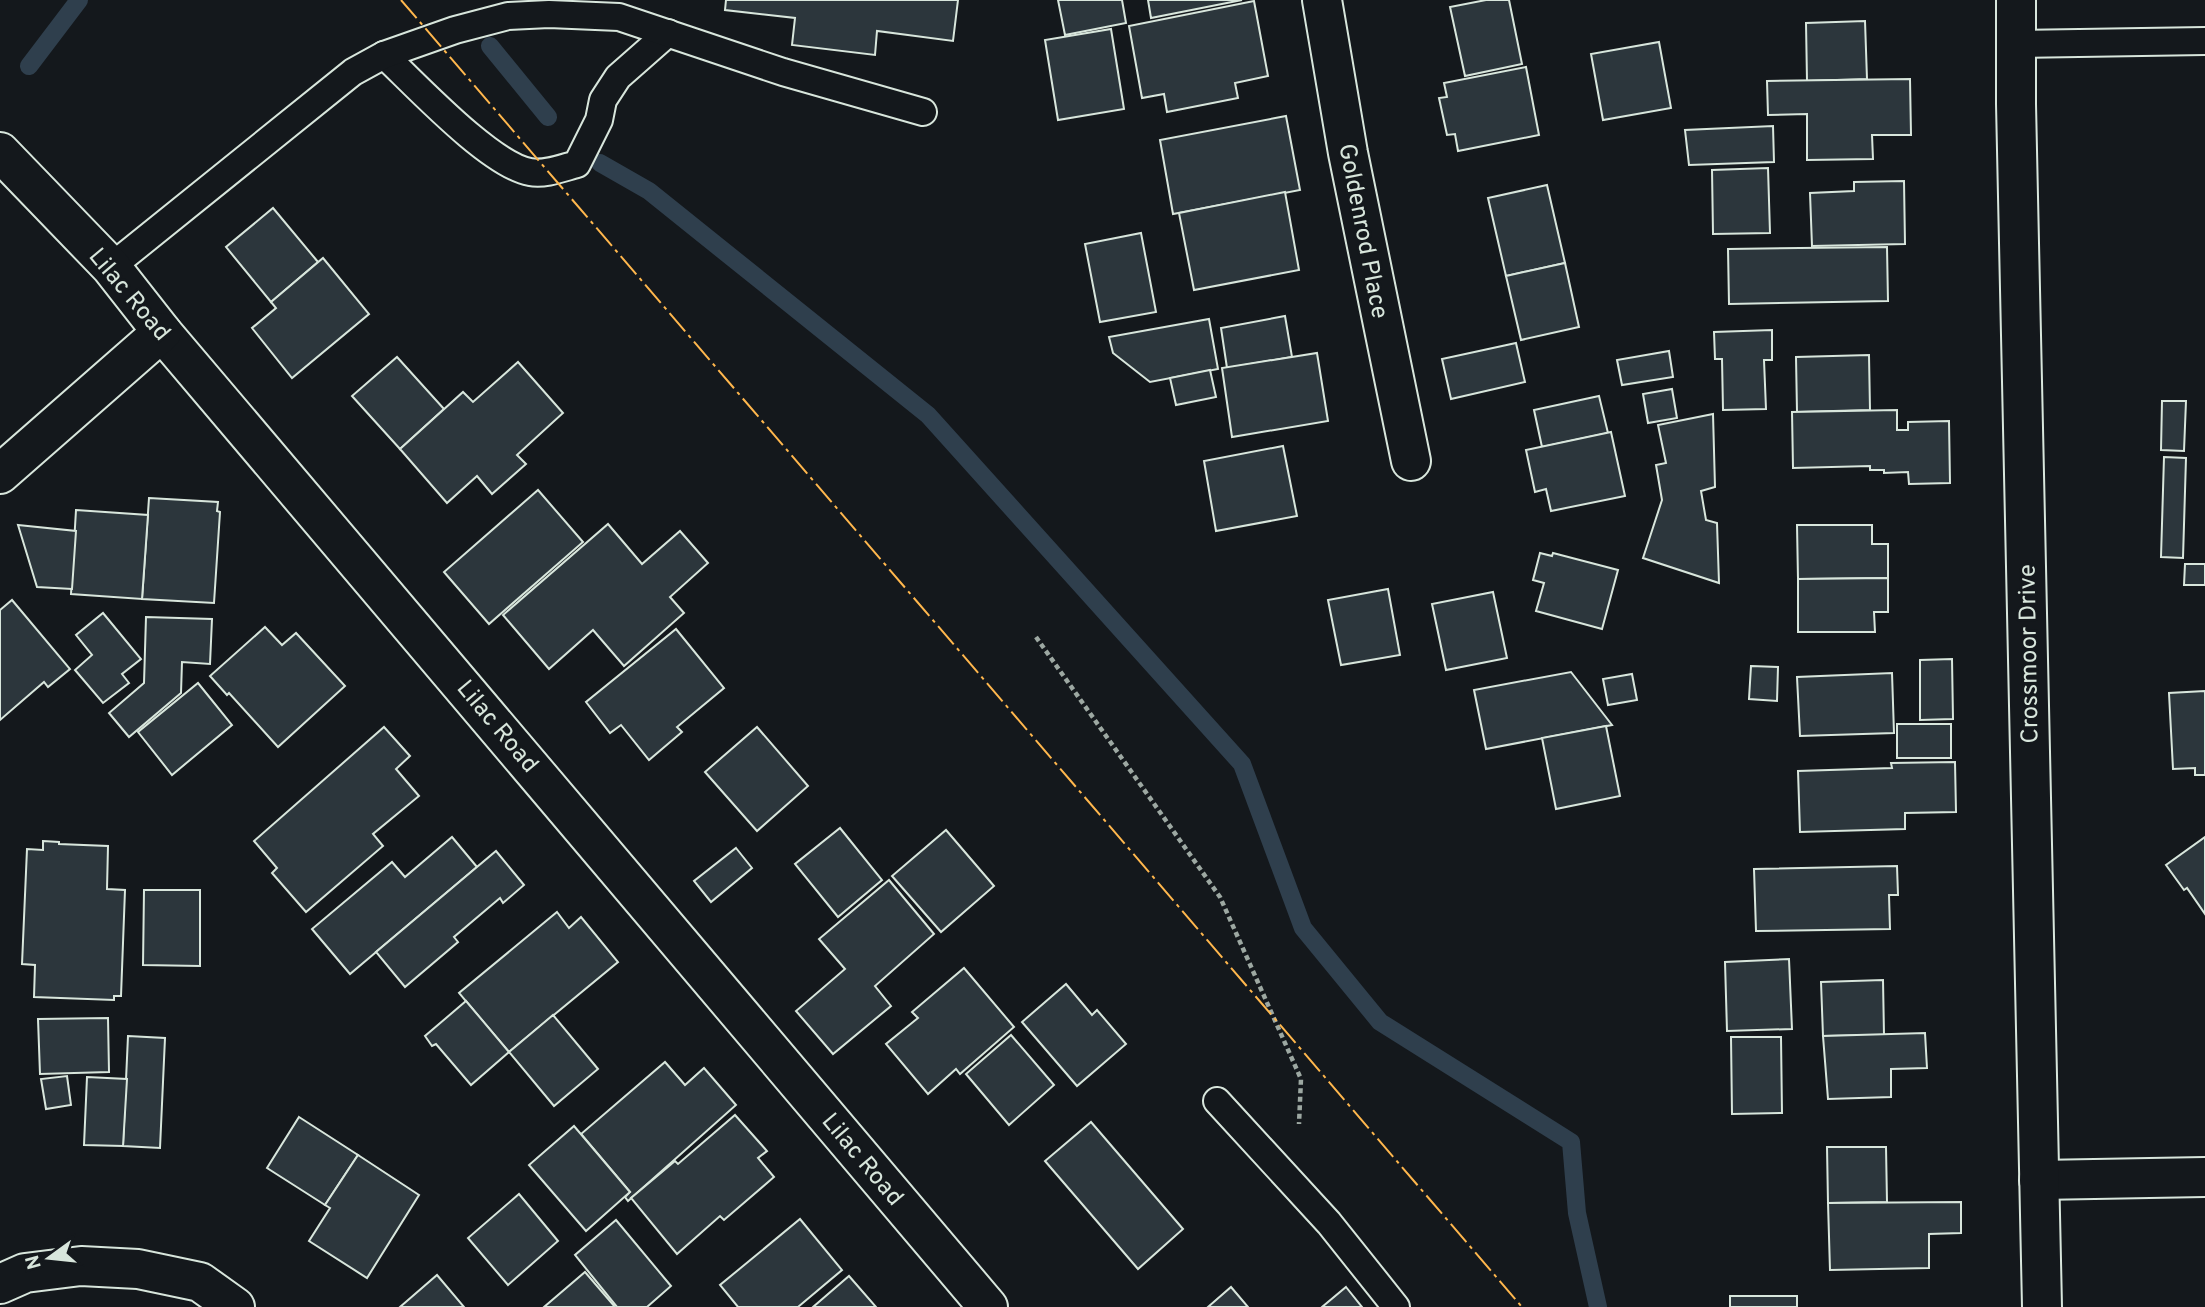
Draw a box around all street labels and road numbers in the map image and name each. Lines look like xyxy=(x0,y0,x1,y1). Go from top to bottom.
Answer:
street label: Goldenrod Place xyxy=(1330,141,1394,322)
street label: Lilac Road xyxy=(81,243,176,348)
street label: Crossmoor Drive xyxy=(2013,564,2047,744)
street label: Lilac Road xyxy=(449,675,544,780)
street label: Lilac Road xyxy=(814,1108,909,1213)

